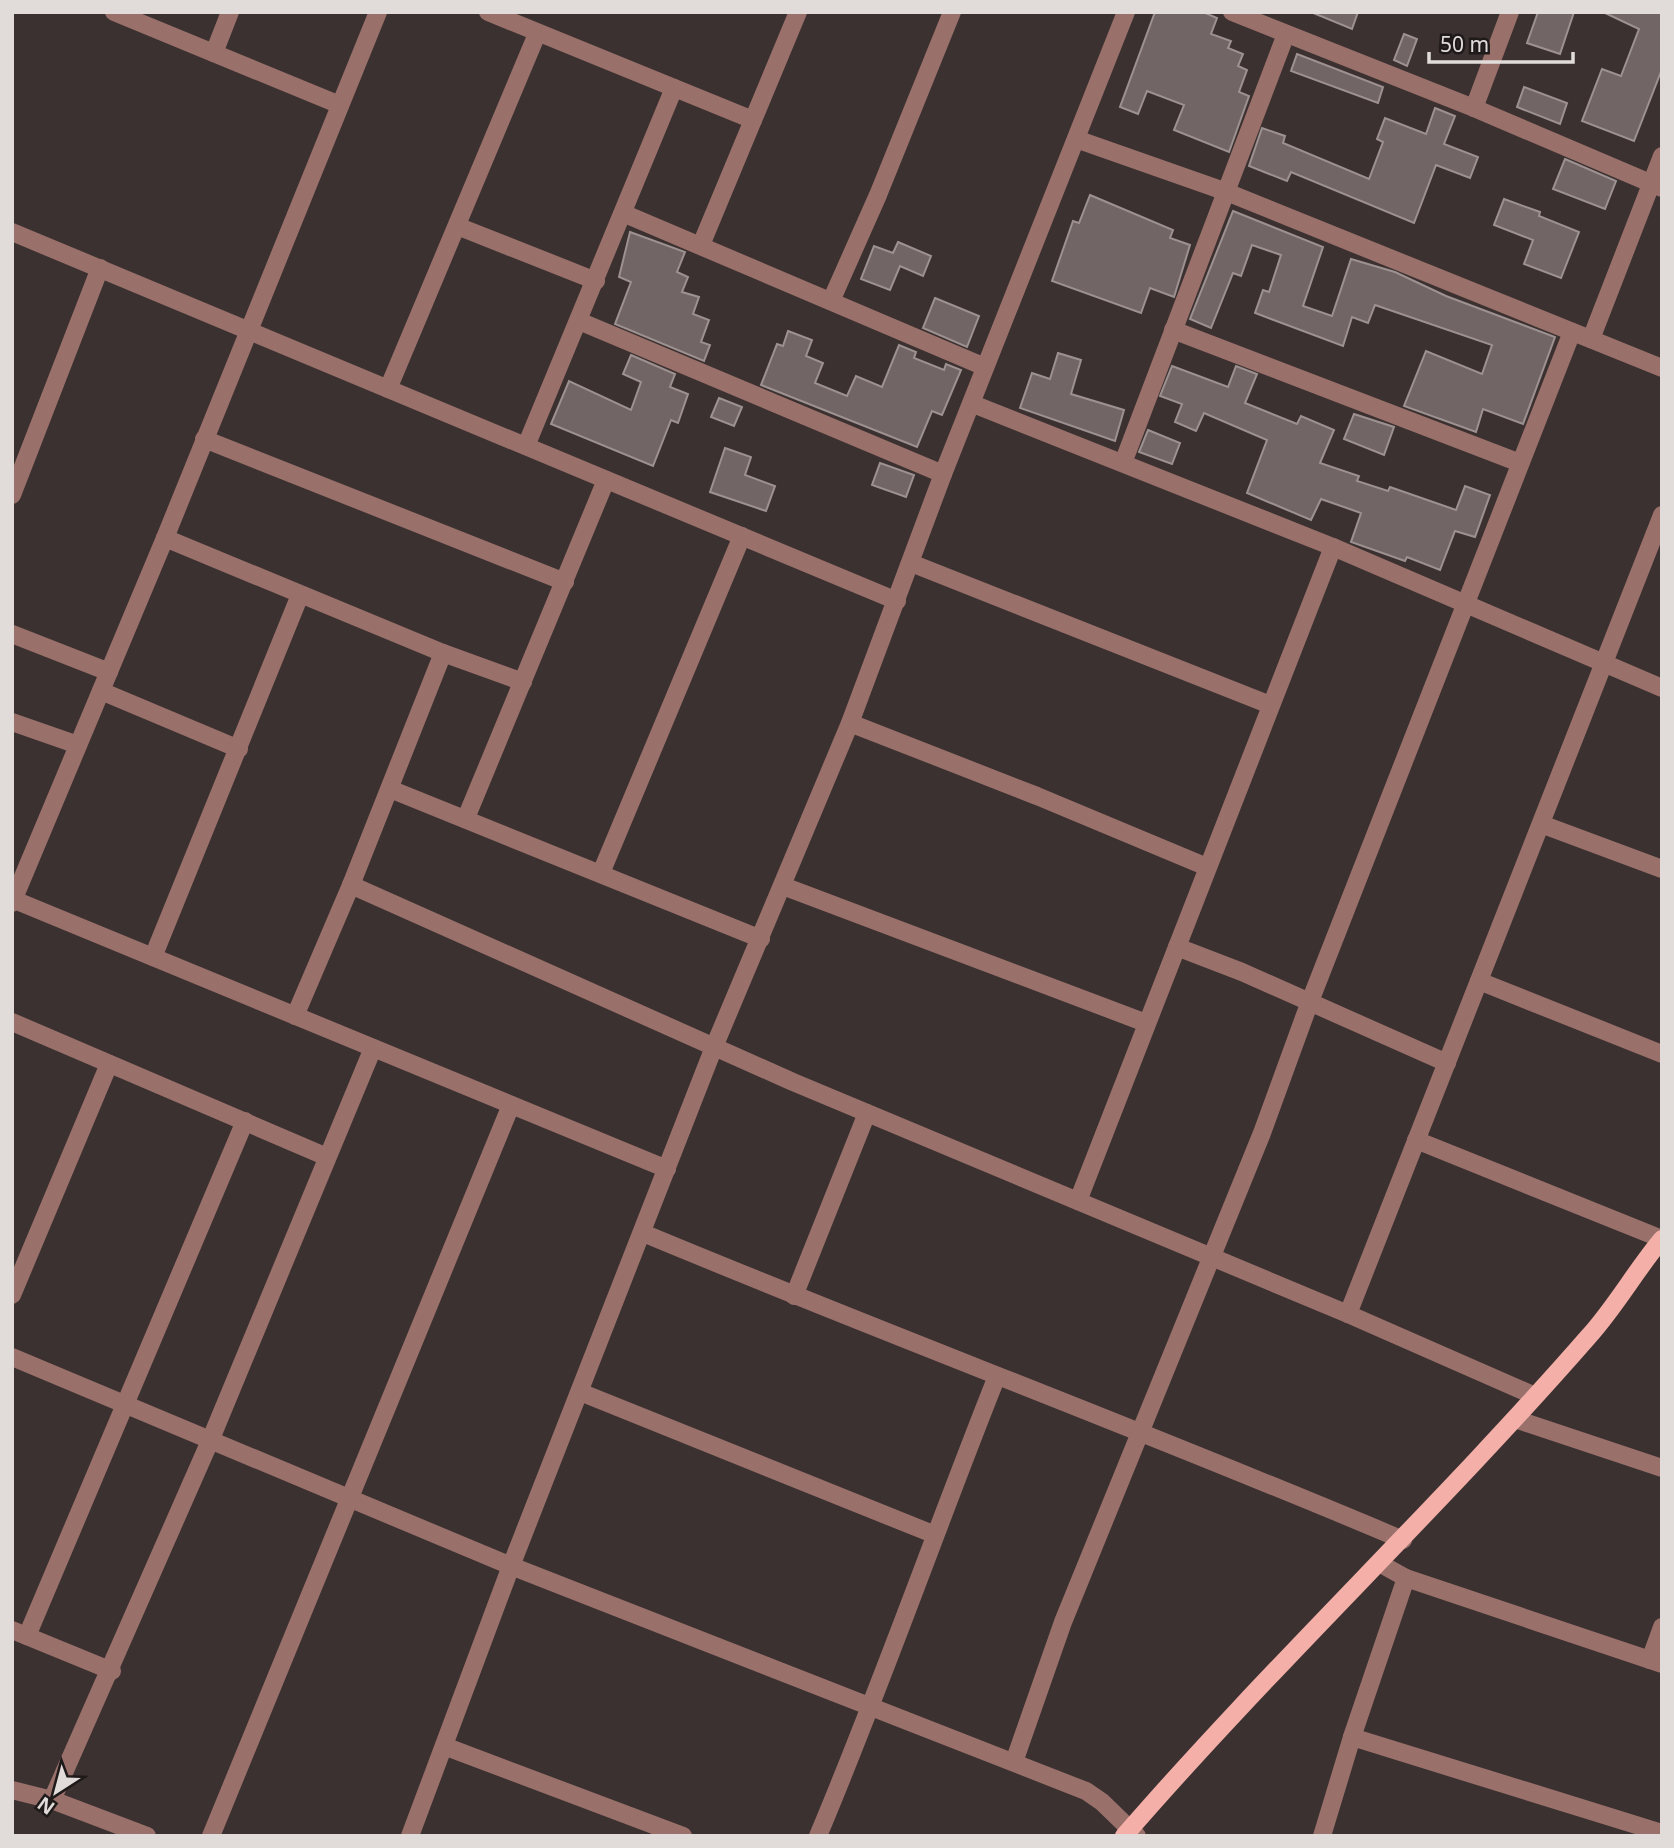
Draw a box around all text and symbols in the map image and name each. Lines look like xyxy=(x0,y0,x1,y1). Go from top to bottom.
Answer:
scale bar xyxy=(1429,21,1572,65)
text: 50 m xyxy=(1440,30,1489,58)
north arrow xyxy=(21,1757,91,1827)
text: N xyxy=(32,1791,60,1821)

